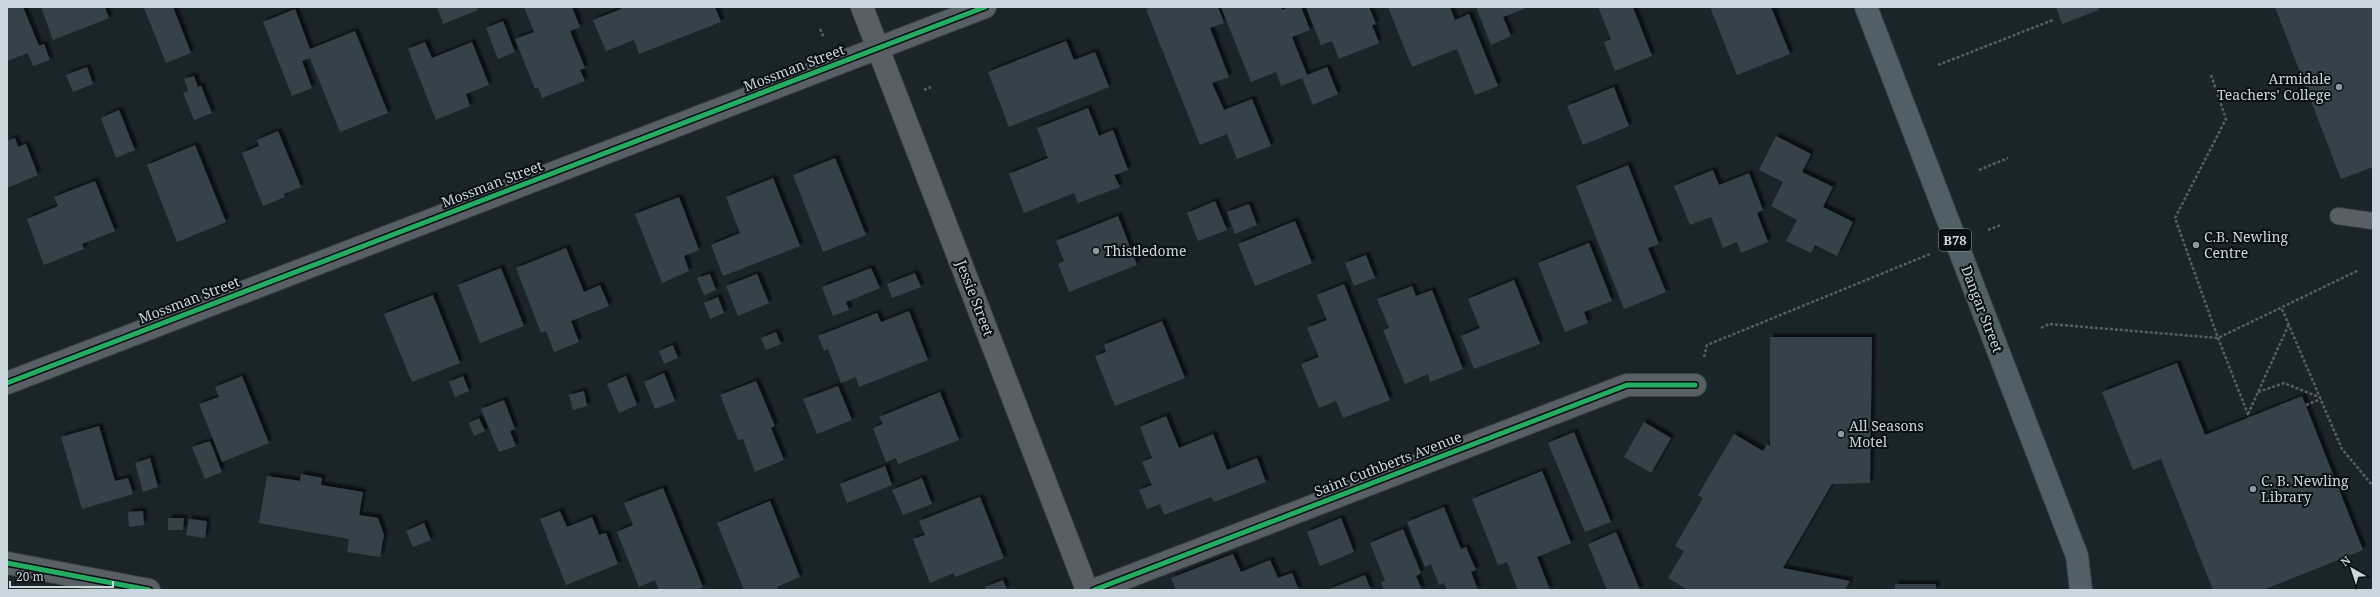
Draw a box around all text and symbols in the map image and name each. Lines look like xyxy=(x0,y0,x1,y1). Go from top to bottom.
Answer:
street label: Mossman Street xyxy=(741,40,847,96)
place label: Armidale Teachers' College xyxy=(2217,69,2331,104)
marker: Armidale Teachers' College xyxy=(2334,82,2344,92)
street label: Mossman Street xyxy=(439,156,545,212)
place label: C.B. Newling Centre xyxy=(2204,227,2288,262)
road number: B78 xyxy=(1939,229,1971,251)
marker: C.B. Newling Centre xyxy=(2191,240,2201,250)
place label: Thistledome xyxy=(1104,241,1186,260)
marker: Thistledome xyxy=(1091,246,1101,256)
street label: Jessie Street xyxy=(952,256,999,339)
street label: Dangar Street xyxy=(1957,263,2008,355)
street label: Mossman Street xyxy=(136,272,242,328)
place label: All Seasons Motel xyxy=(1849,416,1924,451)
street label: Saint Cuthberts Avenue xyxy=(1311,427,1464,500)
marker: All Seasons Motel xyxy=(1836,429,1846,439)
place label: C. B. Newling Library xyxy=(2261,471,2349,506)
marker: C. B. Newling Library xyxy=(2248,484,2258,494)
north arrow xyxy=(2332,549,2372,589)
text: N xyxy=(2337,552,2354,569)
scale bar xyxy=(10,563,113,589)
text: 20 m xyxy=(16,568,44,585)

